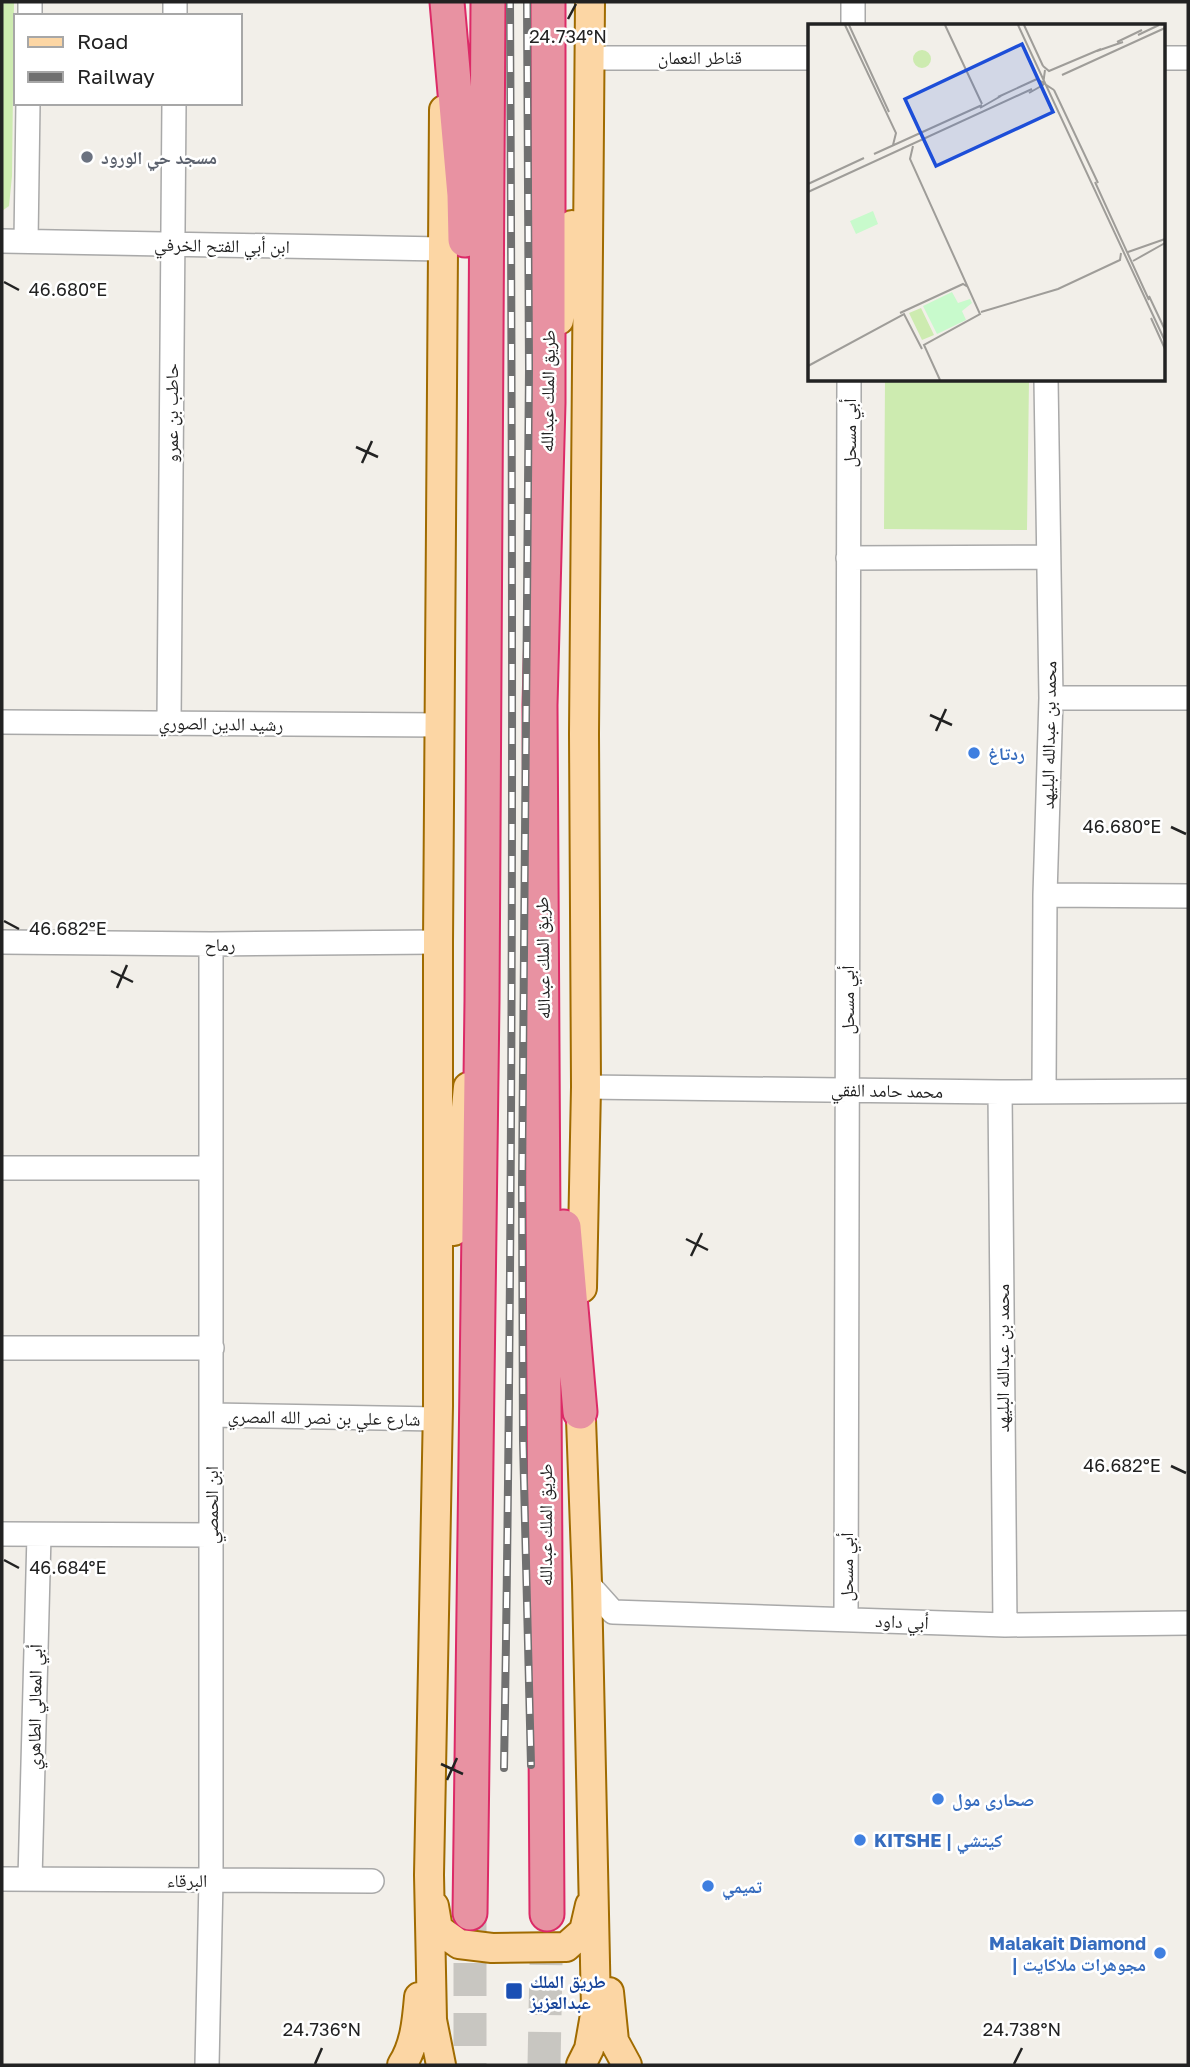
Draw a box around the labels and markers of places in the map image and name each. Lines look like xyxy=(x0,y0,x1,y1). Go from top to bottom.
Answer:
place label: مسجد حي الورود xyxy=(101,146,217,172)
marker: مسجد حي الورود xyxy=(79,149,95,165)
place label: ردتاغ xyxy=(988,742,1025,765)
marker: ردتاغ xyxy=(966,745,982,761)
place label: صحارى مول xyxy=(952,1788,1034,1811)
marker: صحارى مول xyxy=(930,1791,946,1807)
place label: KITSHE | كيتشي xyxy=(874,1829,1003,1855)
marker: KITSHE | كيتشي xyxy=(852,1832,868,1848)
place label: تمیمي xyxy=(722,1875,762,1901)
marker: تمیمي xyxy=(700,1878,716,1894)
place label: Malakait Diamond | مجوهرات ملاكايت xyxy=(989,1932,1146,1975)
marker: Malakait Diamond | مجوهرات ملاكايت xyxy=(1152,1945,1168,1961)
place label: طريق الملك عبدالعزيز xyxy=(529,1970,606,2014)
marker: طريق الملك عبدالعزيز xyxy=(504,1981,524,2001)

